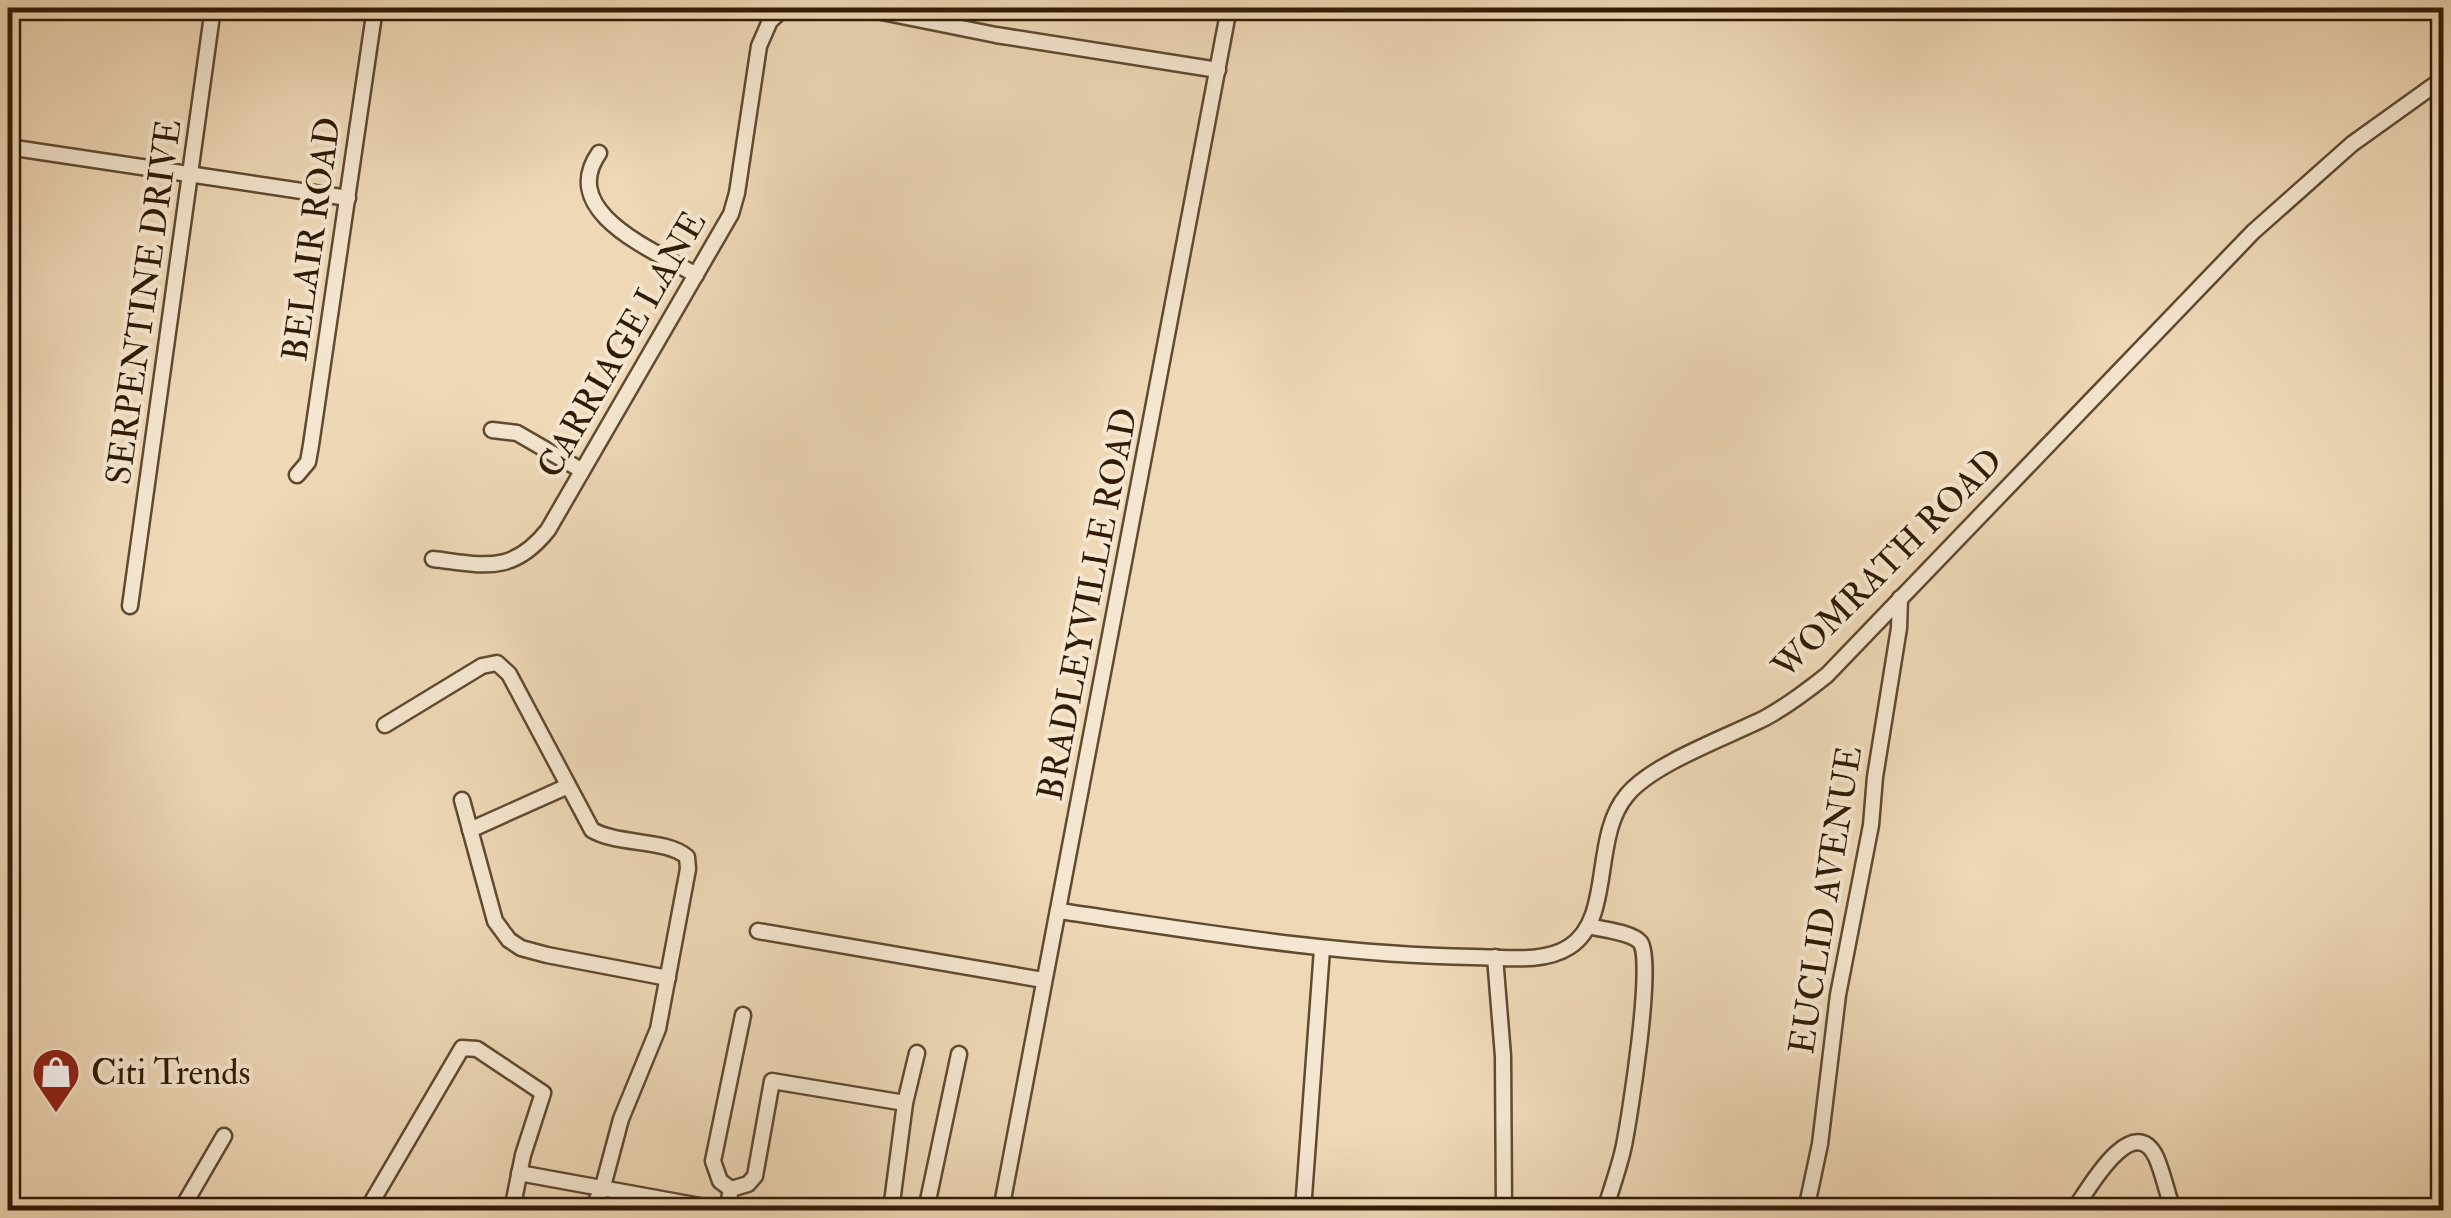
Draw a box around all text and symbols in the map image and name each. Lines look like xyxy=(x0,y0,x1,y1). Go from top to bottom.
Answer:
street label: BELAIR ROAD xyxy=(273,114,351,364)
street label: SERPENTINE DRIVE xyxy=(97,117,191,487)
street label: CARRIAGE LANE xyxy=(528,203,716,486)
street label: BRADLEYVILLE ROAD xyxy=(1028,404,1148,804)
street label: WOMRATH ROAD xyxy=(1762,439,2012,689)
street label: EUCLID AVENUE xyxy=(1780,743,1872,1057)
shop icon: Citi Trends xyxy=(30,1046,82,1114)
place label: Citi Trends xyxy=(91,1051,250,1095)

